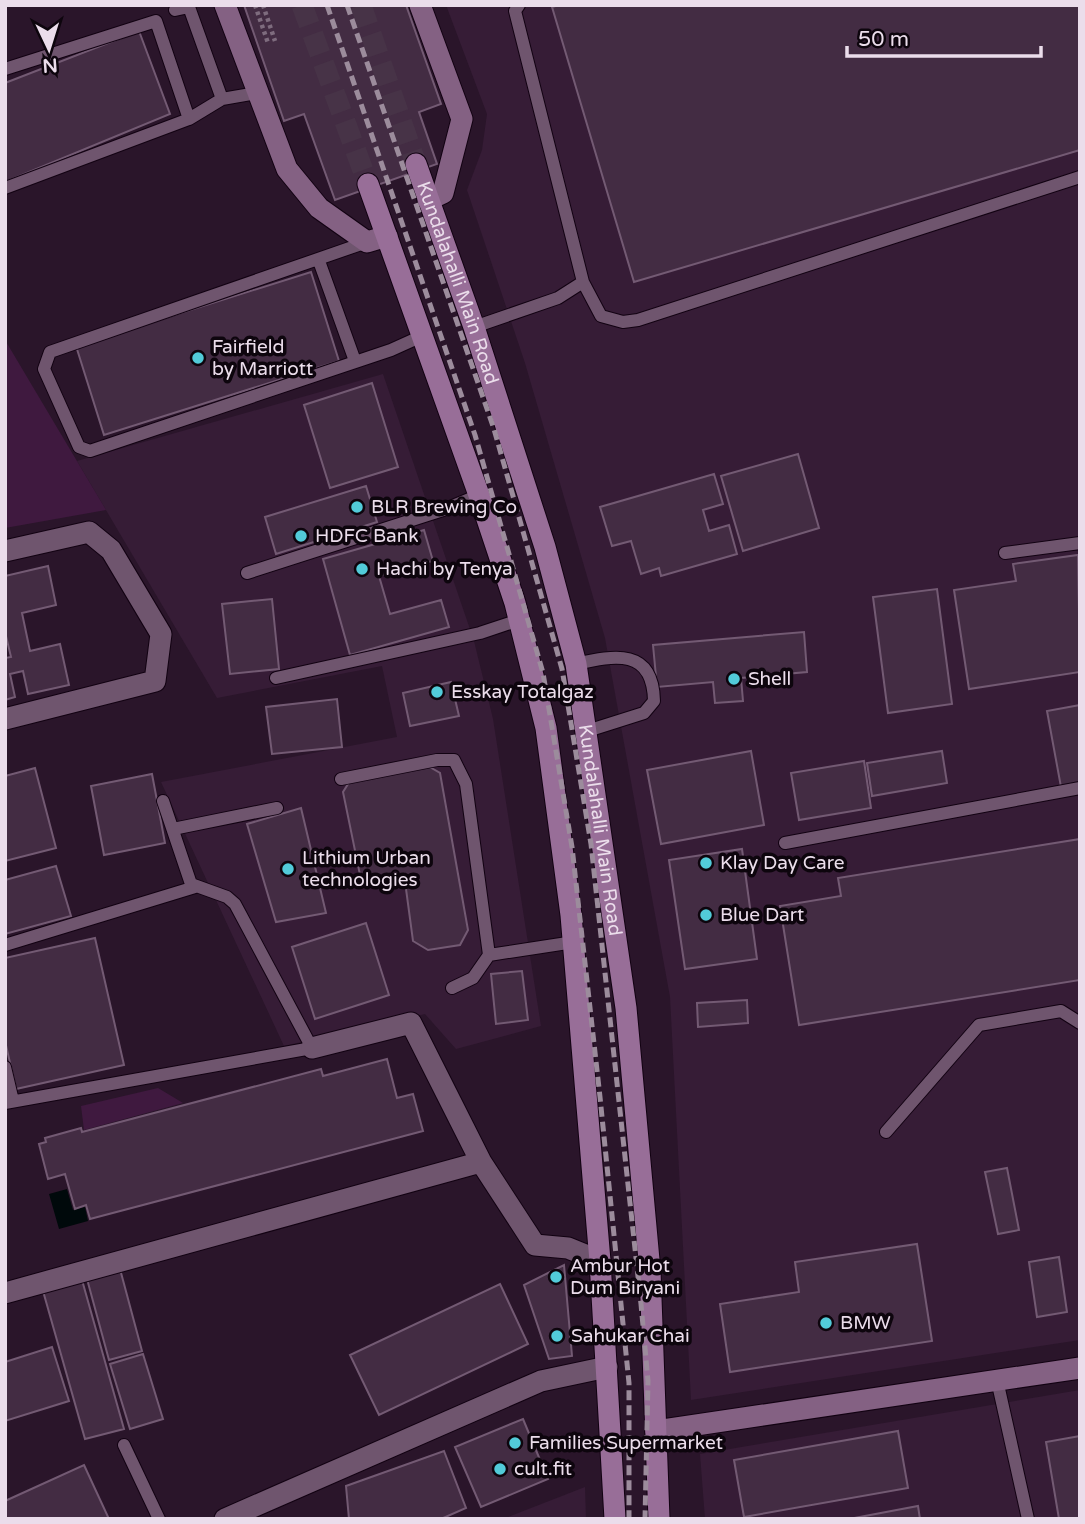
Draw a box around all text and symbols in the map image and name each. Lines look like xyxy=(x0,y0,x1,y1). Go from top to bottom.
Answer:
north arrow xyxy=(14,14,84,84)
scale bar xyxy=(847,14,1041,58)
text: 50 m xyxy=(858,27,909,52)
text: N xyxy=(42,53,58,76)
street label: Kundalahalli Main Road xyxy=(412,178,503,387)
place label: Fairfield by Marriott xyxy=(212,336,313,380)
marker: Fairfield by Marriott xyxy=(190,350,206,366)
place label: BLR Brewing Co xyxy=(371,496,517,518)
marker: BLR Brewing Co xyxy=(349,499,365,515)
place label: HDFC Bank xyxy=(315,525,419,547)
marker: HDFC Bank xyxy=(293,528,309,544)
place label: Hachi by Tenya xyxy=(376,558,513,580)
marker: Hachi by Tenya xyxy=(354,561,370,577)
place label: Shell xyxy=(748,668,791,690)
marker: Shell xyxy=(726,671,742,687)
place label: Esskay Totalgaz xyxy=(451,681,594,703)
marker: Esskay Totalgaz xyxy=(429,684,445,700)
street label: Kundalahalli Main Road xyxy=(574,723,626,937)
place label: Lithium Urban technologies xyxy=(302,847,431,891)
place label: Klay Day Care xyxy=(720,852,844,874)
marker: Klay Day Care xyxy=(698,855,714,871)
marker: Lithium Urban technologies xyxy=(280,861,296,877)
place label: Blue Dart xyxy=(720,904,804,926)
marker: Blue Dart xyxy=(698,907,714,923)
place label: Ambur Hot Dum Biryani xyxy=(570,1255,680,1299)
marker: Ambur Hot Dum Biryani xyxy=(548,1269,564,1285)
place label: BMW xyxy=(840,1312,891,1334)
marker: BMW xyxy=(818,1315,834,1331)
place label: Sahukar Chai xyxy=(571,1325,690,1347)
marker: Sahukar Chai xyxy=(549,1328,565,1344)
place label: Families Supermarket xyxy=(529,1432,723,1454)
marker: Families Supermarket xyxy=(507,1435,523,1451)
place label: cult.fit xyxy=(514,1458,572,1480)
marker: cult.fit xyxy=(492,1461,508,1477)

